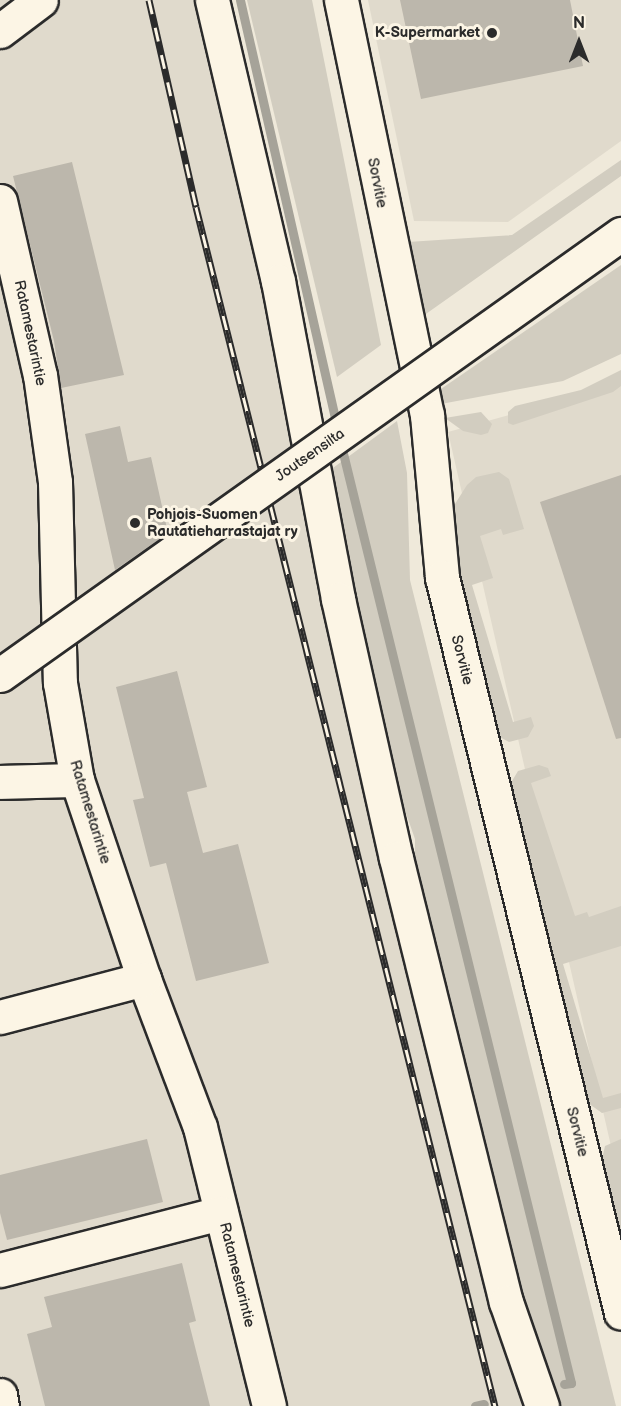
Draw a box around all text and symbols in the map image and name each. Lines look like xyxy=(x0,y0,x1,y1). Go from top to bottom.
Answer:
north arrow xyxy=(549,12,609,72)
text: N xyxy=(573,14,585,33)
place label: K-Supermarket xyxy=(375,24,480,42)
marker: K-Supermarket xyxy=(485,26,499,40)
street label: Sorvitie xyxy=(363,156,391,210)
street label: Ratamestarintie xyxy=(10,279,50,387)
street label: Joutsensilta xyxy=(272,425,348,485)
place label: Pohjois-Suomen Rautatieharrastajat ry xyxy=(147,505,298,540)
marker: Pohjois-Suomen Rautatieharrastajat ry xyxy=(128,516,142,530)
street label: Sorvitie xyxy=(447,633,477,687)
street label: Ratamestarintie xyxy=(66,758,114,866)
street label: Sorvitie xyxy=(562,1105,592,1159)
street label: Ratamestarintie xyxy=(215,1221,259,1329)

